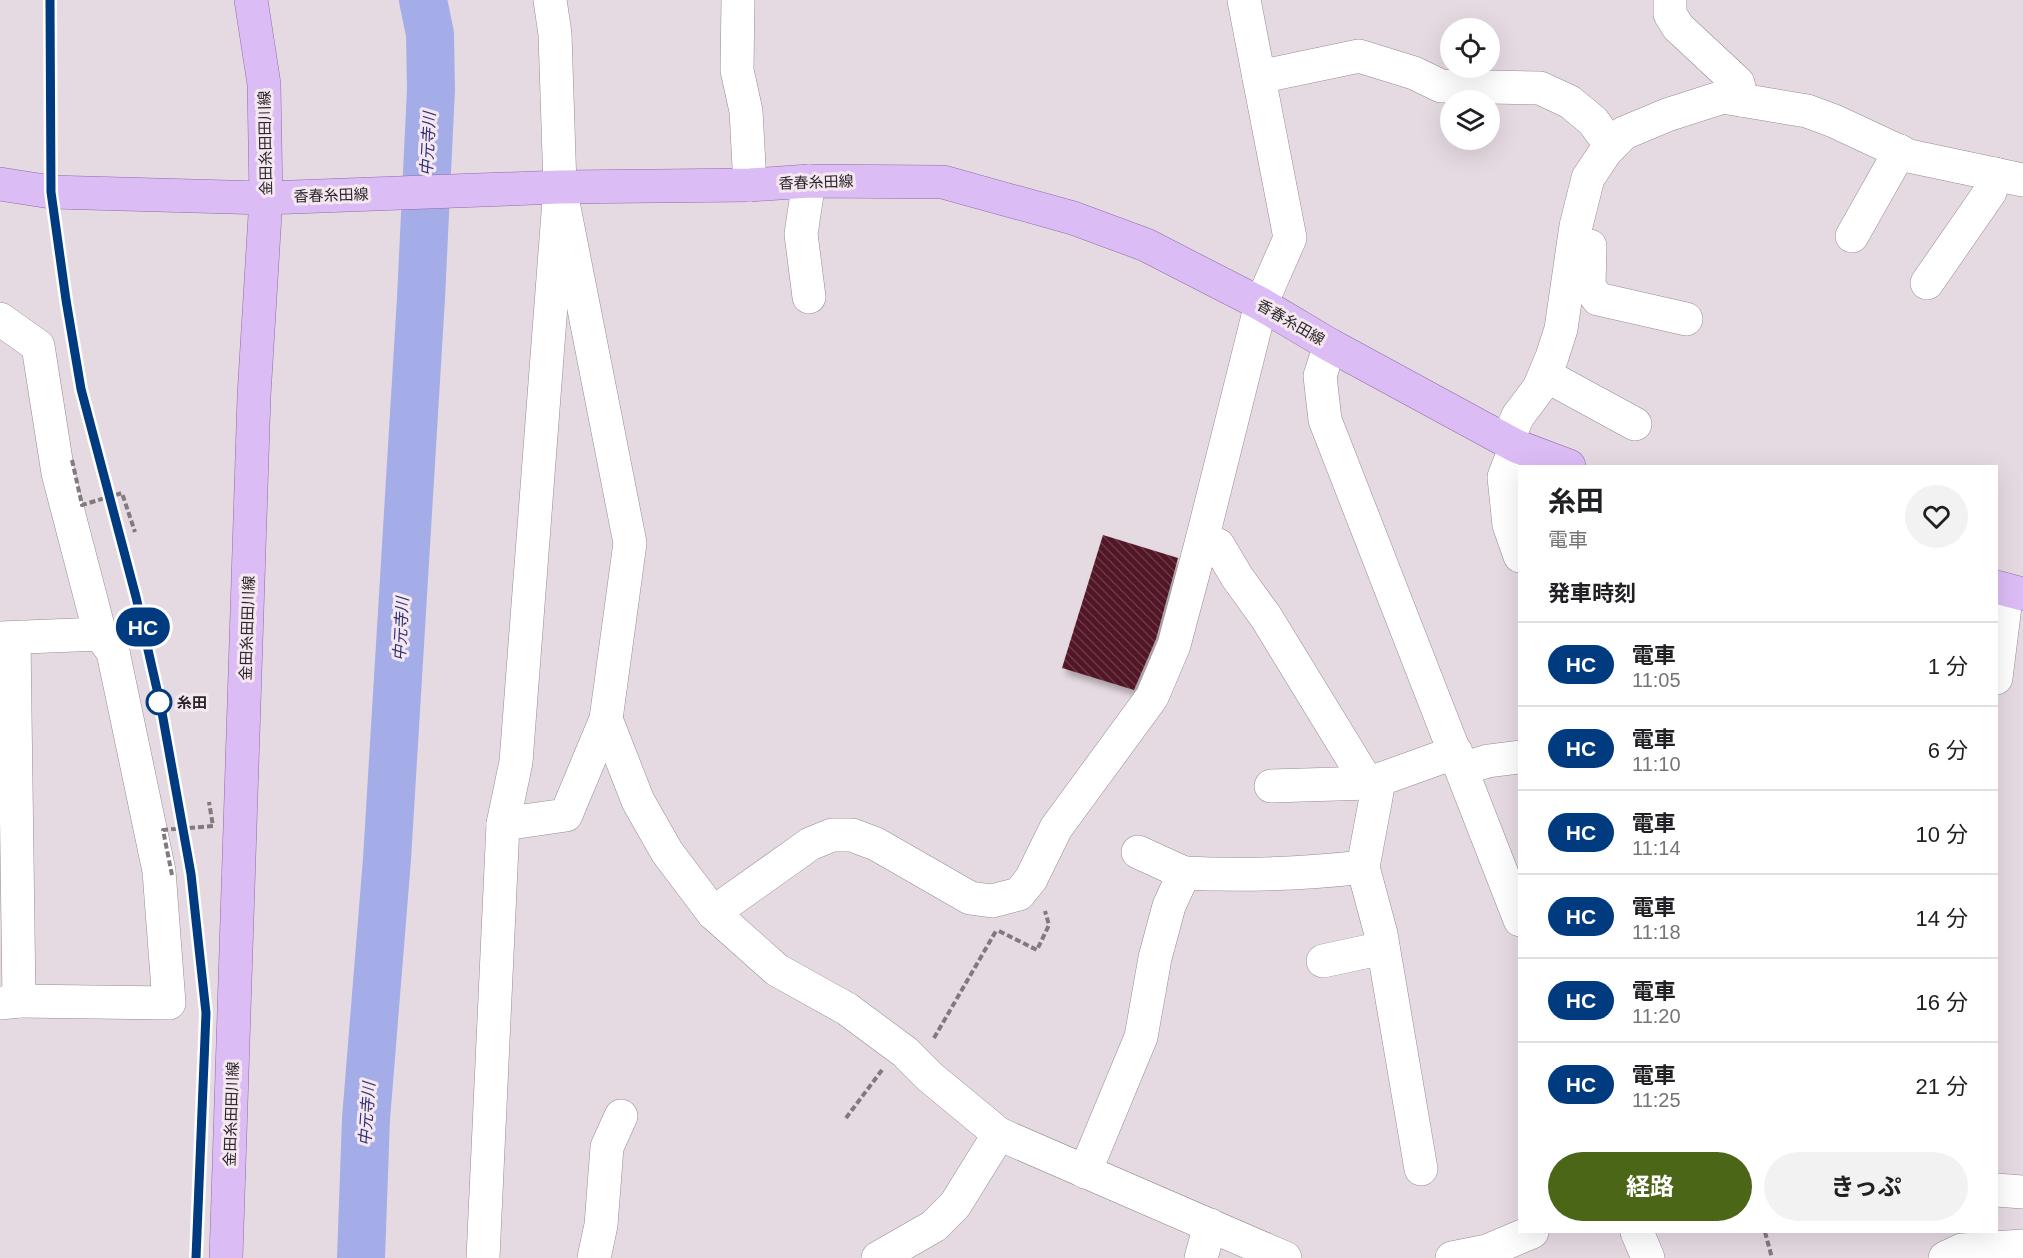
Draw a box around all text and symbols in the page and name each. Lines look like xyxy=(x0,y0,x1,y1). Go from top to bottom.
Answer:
map controls xyxy=(1440,18,1500,150)
button: locate xyxy=(1440,18,1500,78)
street label: 金田糸田田川線 xyxy=(256,90,274,196)
button: layers xyxy=(1440,90,1500,150)
water label: 中元寺川 xyxy=(418,110,438,176)
street label: 香春糸田線 xyxy=(778,172,854,192)
street label: 香春糸田線 xyxy=(293,185,369,205)
street label: 香春糸田線 xyxy=(1254,296,1328,348)
button: heart xyxy=(1905,485,1968,548)
text: 糸田 xyxy=(1548,486,1604,517)
text: 電車 xyxy=(1548,529,1588,551)
street label: 金田糸田田川線 xyxy=(237,575,257,681)
text: 発車時刻 xyxy=(1548,581,1636,606)
water label: 中元寺川 xyxy=(391,595,411,661)
line badge: HC xyxy=(116,608,170,646)
text: HC xyxy=(128,616,158,639)
text: 電車 xyxy=(1632,643,1676,668)
text: HC xyxy=(1566,653,1596,676)
text: 1 分 xyxy=(1928,654,1968,679)
text: 11:05 xyxy=(1632,669,1681,691)
marker: 糸田 xyxy=(146,689,172,715)
place label: 糸田 xyxy=(177,694,207,711)
text: 電車 xyxy=(1632,727,1676,752)
text: HC xyxy=(1566,737,1596,760)
text: 6 分 xyxy=(1928,738,1968,763)
text: 11:10 xyxy=(1632,753,1681,775)
text: 電車 xyxy=(1632,811,1676,836)
text: HC xyxy=(1566,821,1596,844)
text: 10 分 xyxy=(1915,822,1968,847)
text: 11:14 xyxy=(1632,837,1681,859)
text: 電車 xyxy=(1632,895,1676,920)
text: HC xyxy=(1566,905,1596,928)
text: 14 分 xyxy=(1915,906,1968,931)
text: 11:18 xyxy=(1632,921,1681,943)
text: 電車 xyxy=(1632,979,1676,1004)
text: HC xyxy=(1566,989,1596,1012)
text: 16 分 xyxy=(1915,990,1968,1015)
text: 11:20 xyxy=(1632,1005,1681,1027)
street label: 金田糸田田川線 xyxy=(221,1061,241,1167)
text: 電車 xyxy=(1632,1063,1676,1088)
text: HC xyxy=(1566,1073,1596,1096)
text: 21 分 xyxy=(1915,1074,1968,1099)
water label: 中元寺川 xyxy=(356,1079,378,1147)
text: 11:25 xyxy=(1632,1089,1681,1111)
button: 経路 xyxy=(1548,1152,1752,1221)
button: きっぷ xyxy=(1764,1152,1968,1221)

